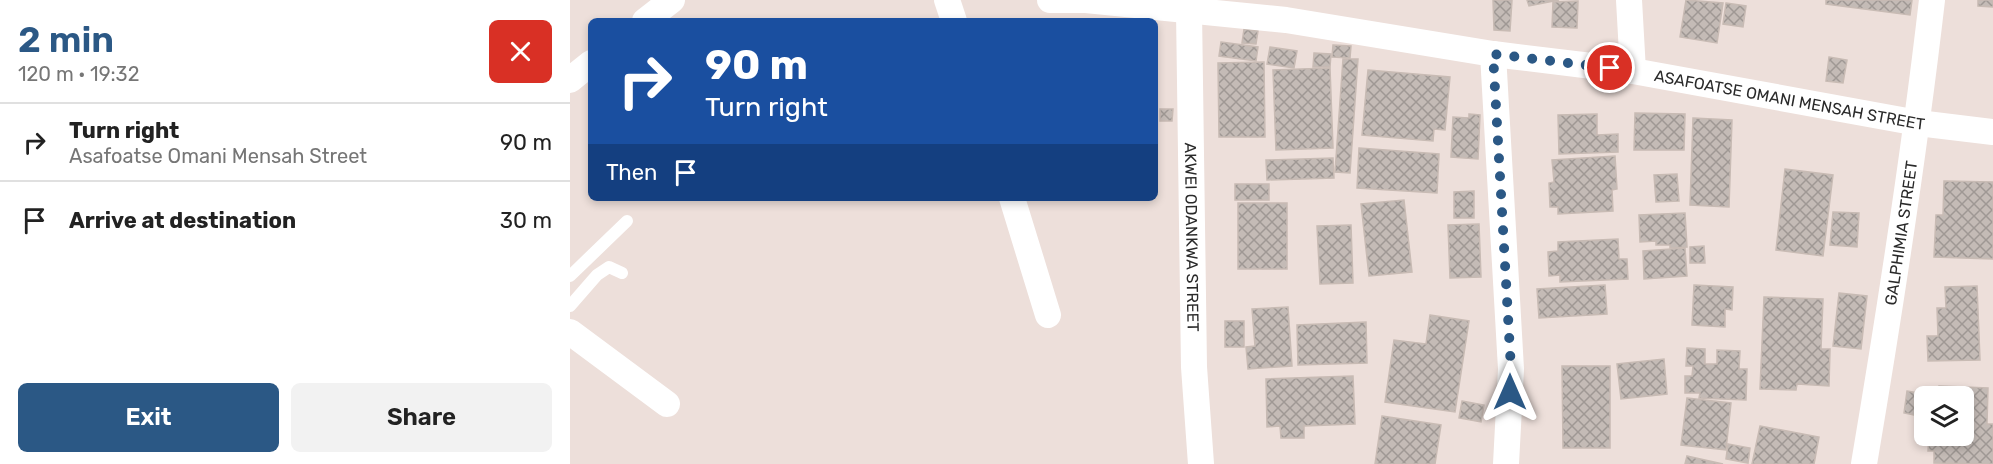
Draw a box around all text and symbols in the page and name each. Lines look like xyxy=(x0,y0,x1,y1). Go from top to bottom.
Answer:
text: 2 min xyxy=(18,18,114,61)
button: close xyxy=(489,20,552,83)
text: 90 m xyxy=(705,40,808,90)
icon: right xyxy=(606,42,684,120)
pin xyxy=(1584,42,1635,93)
icon: arrive xyxy=(1593,51,1626,84)
text: 120 m · 19:32 xyxy=(18,62,139,86)
street label: ASAFOATSE OMANI MENSAH STREET xyxy=(1653,66,1926,133)
text: Turn right xyxy=(705,91,828,123)
text: Turn right xyxy=(69,117,179,144)
icon: right xyxy=(18,126,51,159)
text: 90 m xyxy=(500,129,552,156)
street label: AKWEI ODANKWA STREET xyxy=(1181,142,1203,332)
text: Asafoatse Omani Mensah Street xyxy=(69,144,367,168)
icon: arrive xyxy=(669,156,702,189)
text: Then xyxy=(606,159,657,186)
street label: GALPHIMIA STREET xyxy=(1881,159,1921,307)
icon: arrive xyxy=(18,204,51,237)
text: Arrive at destination xyxy=(69,207,296,234)
text: 30 m xyxy=(500,207,552,234)
position arrow xyxy=(1478,360,1542,424)
button: Exit xyxy=(18,383,279,452)
button: Share xyxy=(291,383,552,452)
map controls xyxy=(1914,386,1974,446)
button: layers xyxy=(1914,386,1974,446)

